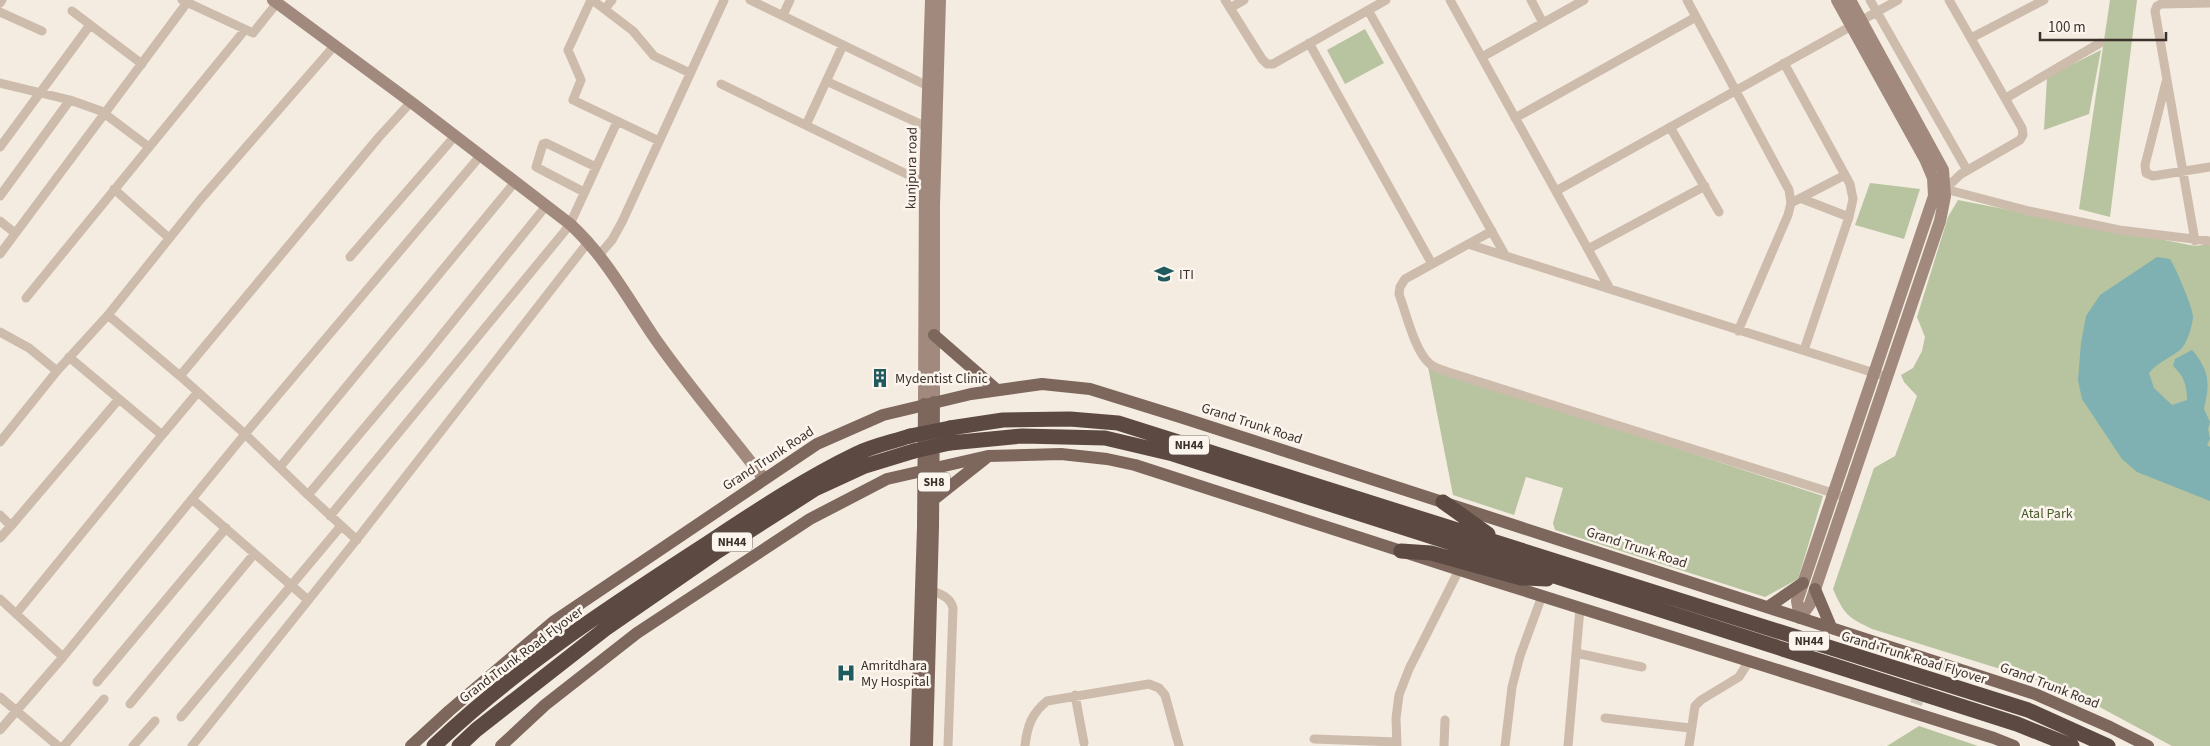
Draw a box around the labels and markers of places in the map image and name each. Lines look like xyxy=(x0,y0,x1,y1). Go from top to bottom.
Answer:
school or university icon: ITI xyxy=(1153,263,1175,285)
place label: ITI xyxy=(1179,265,1194,285)
building icon: Mydentist Clinic xyxy=(869,367,891,389)
place label: Mydentist Clinic xyxy=(895,369,988,389)
place label: Amritdhara My Hospital xyxy=(861,656,930,692)
hospital icon: Amritdhara My Hospital xyxy=(835,662,857,684)

